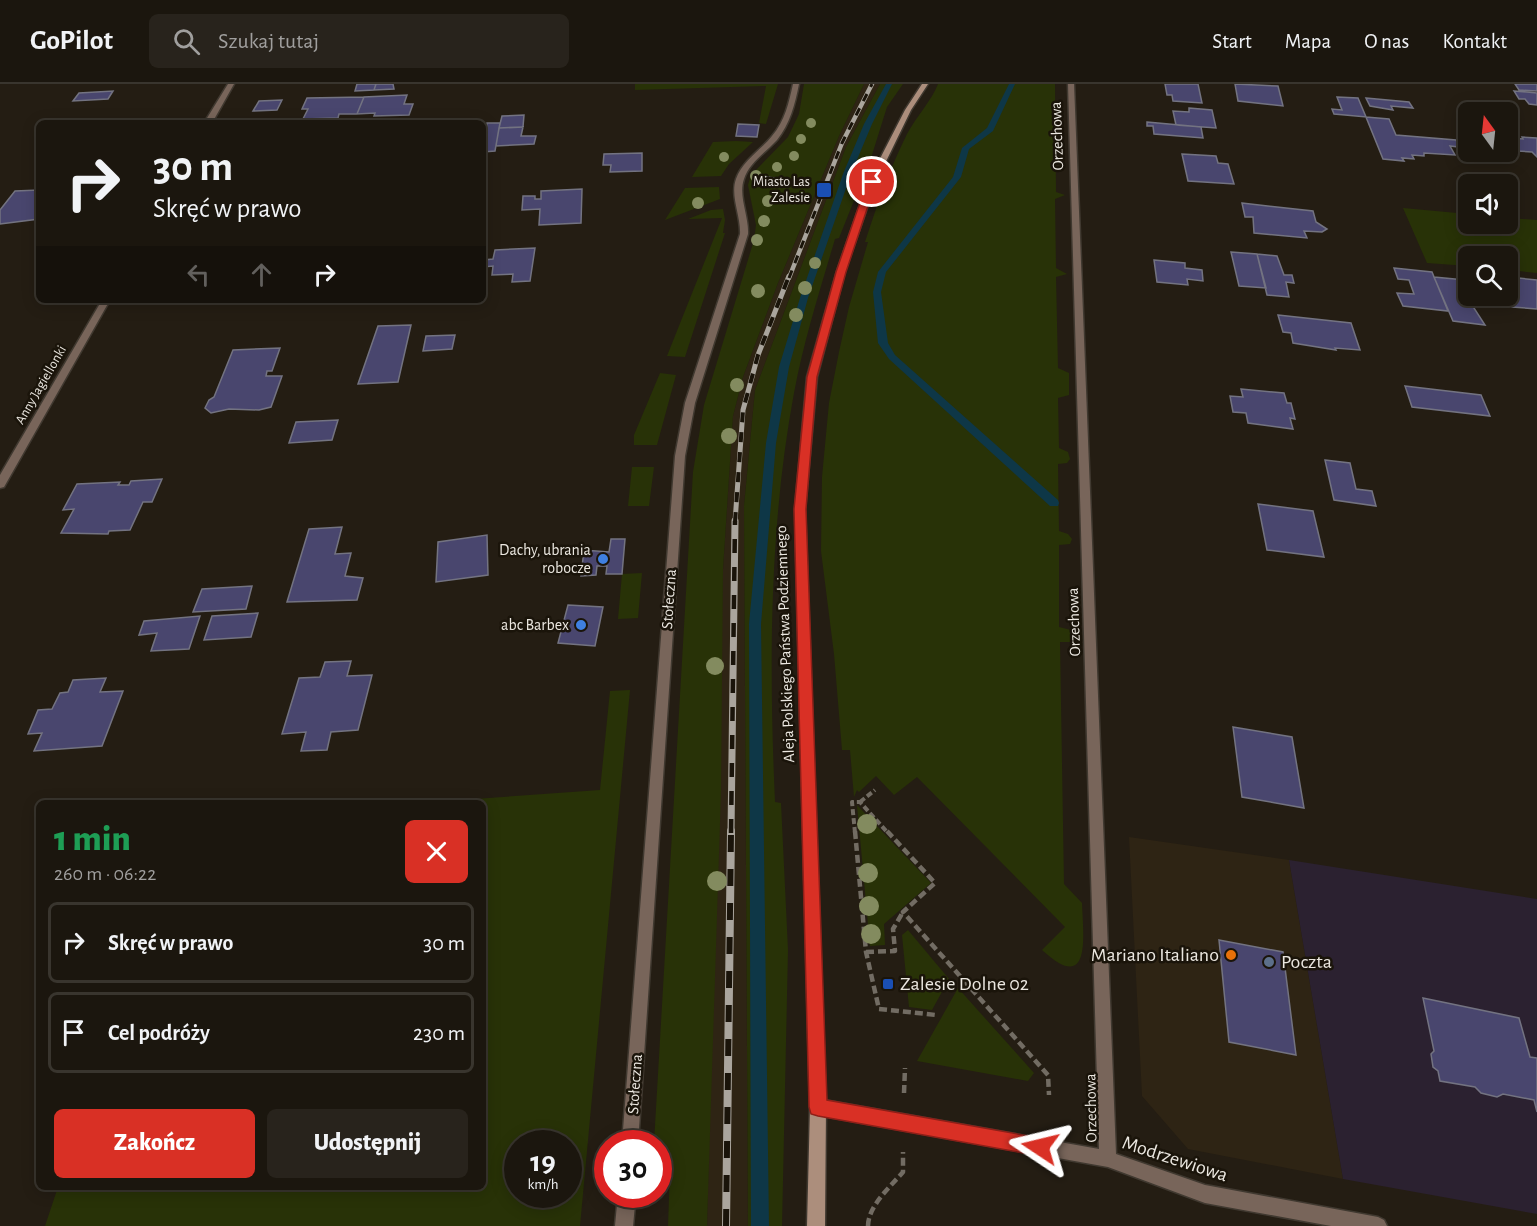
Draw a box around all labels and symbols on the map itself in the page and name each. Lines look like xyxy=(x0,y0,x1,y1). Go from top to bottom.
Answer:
street label: Orzechowa xyxy=(1048,101,1066,171)
north arrow xyxy=(1458,102,1518,162)
pin xyxy=(846,156,897,207)
place label: Miasto Las Zalesie xyxy=(753,175,810,205)
marker: Miasto Las Zalesie xyxy=(815,181,833,199)
street label: Anny Jagiellonki xyxy=(13,343,69,427)
street label: Aleja Polskiego Państwa Podziemnego xyxy=(773,525,798,763)
place label: Dachy, ubrania robocze xyxy=(499,542,591,576)
marker: Dachy, ubrania robocze xyxy=(596,552,610,566)
street label: Stołeczna xyxy=(659,568,679,630)
street label: Orzechowa xyxy=(1065,587,1083,657)
place label: abc Barbex xyxy=(501,617,569,633)
marker: abc Barbex xyxy=(574,618,588,632)
place label: Mariano Italiano xyxy=(1091,945,1219,965)
marker: Mariano Italiano xyxy=(1224,948,1238,962)
place label: Poczta xyxy=(1281,952,1332,972)
marker: Poczta xyxy=(1262,955,1276,969)
place label: Zalesie Dolne 02 xyxy=(900,974,1029,994)
marker: Zalesie Dolne 02 xyxy=(881,977,895,991)
street label: Stołeczna xyxy=(625,1053,645,1115)
street label: Orzechowa xyxy=(1082,1073,1100,1143)
position arrow xyxy=(1008,1115,1072,1179)
speed limit sign: 30 xyxy=(594,1130,672,1208)
street label: Modrzewiowa xyxy=(1120,1133,1230,1185)

